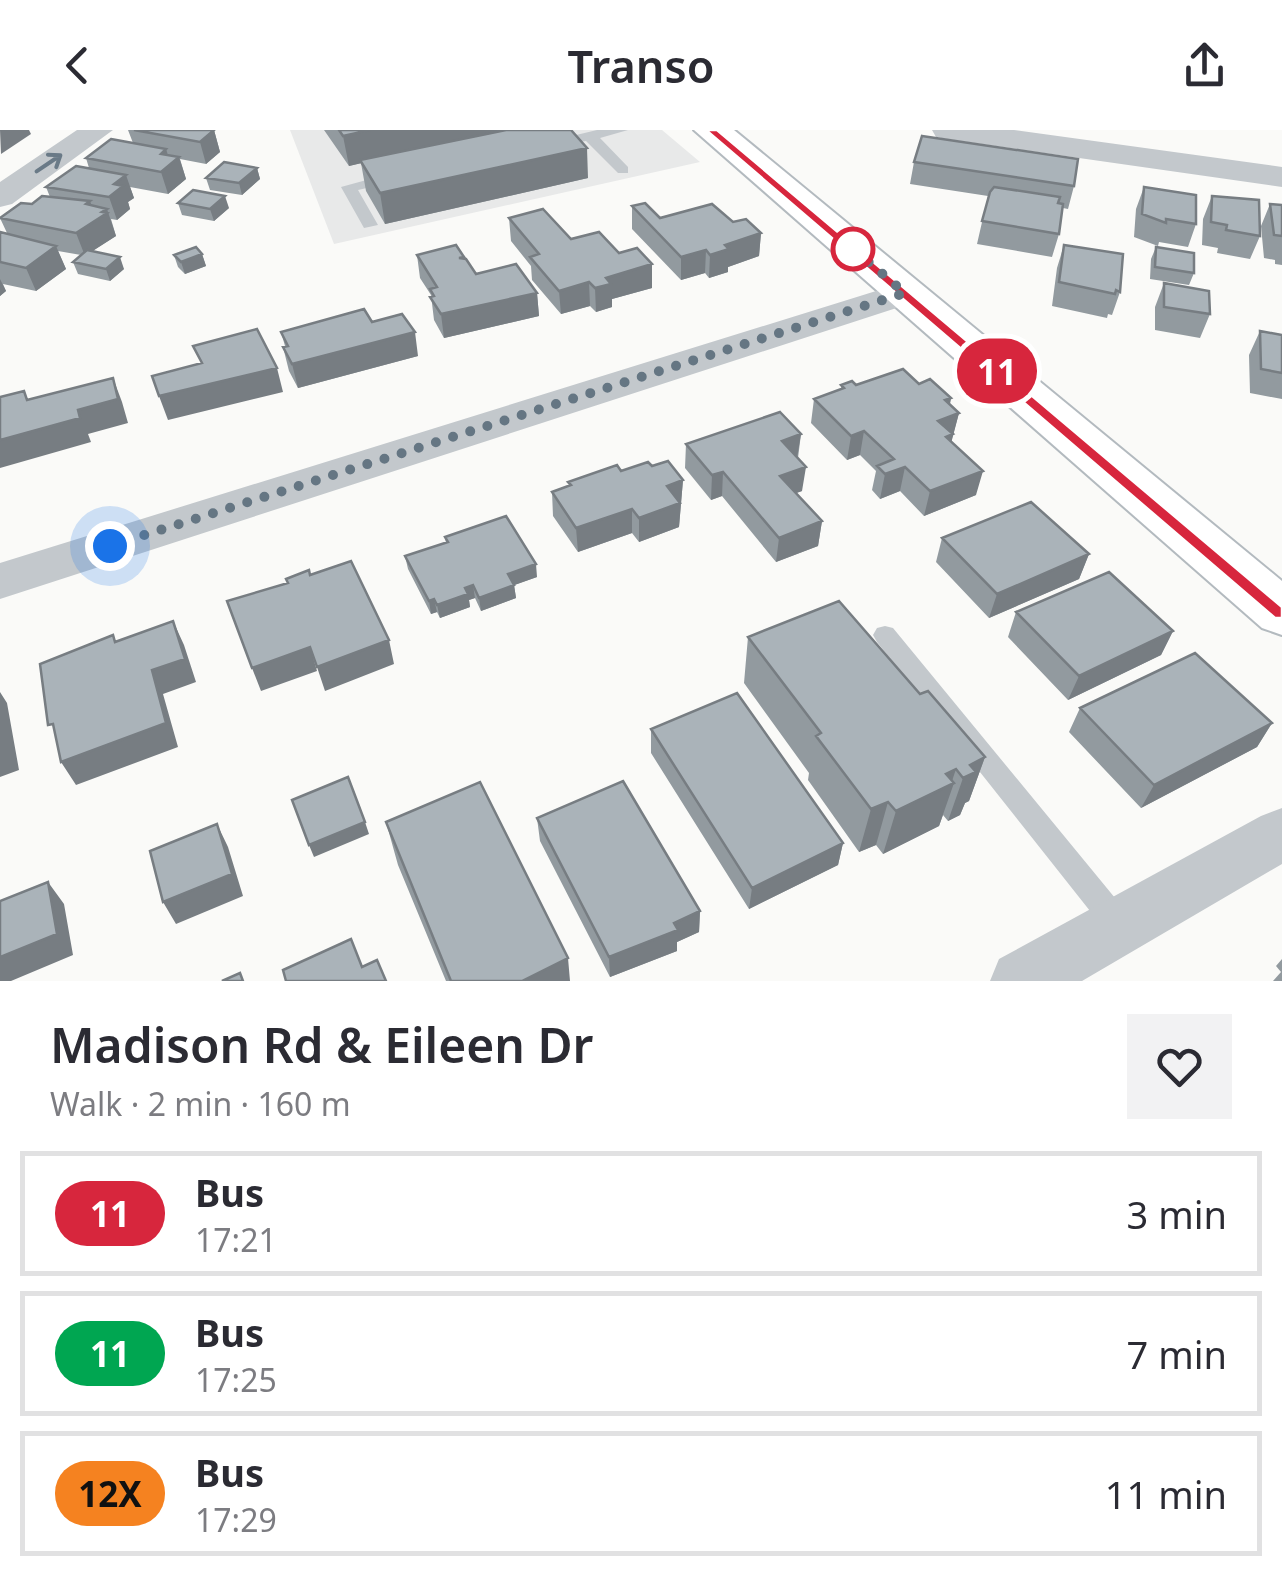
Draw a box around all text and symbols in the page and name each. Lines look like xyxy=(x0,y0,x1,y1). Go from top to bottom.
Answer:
text: Transo xyxy=(568,35,714,96)
icon: back xyxy=(50,38,105,93)
icon: share xyxy=(1177,38,1232,93)
one-way arrow xyxy=(35,153,63,174)
unlabelled marker xyxy=(832,228,874,270)
line badge: 11 xyxy=(952,338,1042,404)
text: 11 xyxy=(977,348,1017,395)
your location xyxy=(85,521,135,571)
text: Madison Rd & Eileen Dr xyxy=(50,1012,593,1077)
button: heart xyxy=(1127,1014,1232,1119)
text: Walk · 2 min · 160 m xyxy=(50,1082,351,1125)
text: Bus xyxy=(195,1166,264,1218)
text: 3 min xyxy=(1127,1188,1227,1240)
text: 11 xyxy=(90,1190,130,1237)
text: 17:21 xyxy=(195,1218,277,1261)
text: Bus xyxy=(195,1306,264,1358)
text: 7 min xyxy=(1127,1328,1227,1380)
text: 11 xyxy=(90,1330,130,1377)
text: 17:25 xyxy=(195,1358,277,1401)
text: Bus xyxy=(195,1446,264,1498)
text: 11 min xyxy=(1105,1468,1227,1520)
text: 12X xyxy=(78,1470,142,1517)
text: 17:29 xyxy=(195,1498,277,1541)

